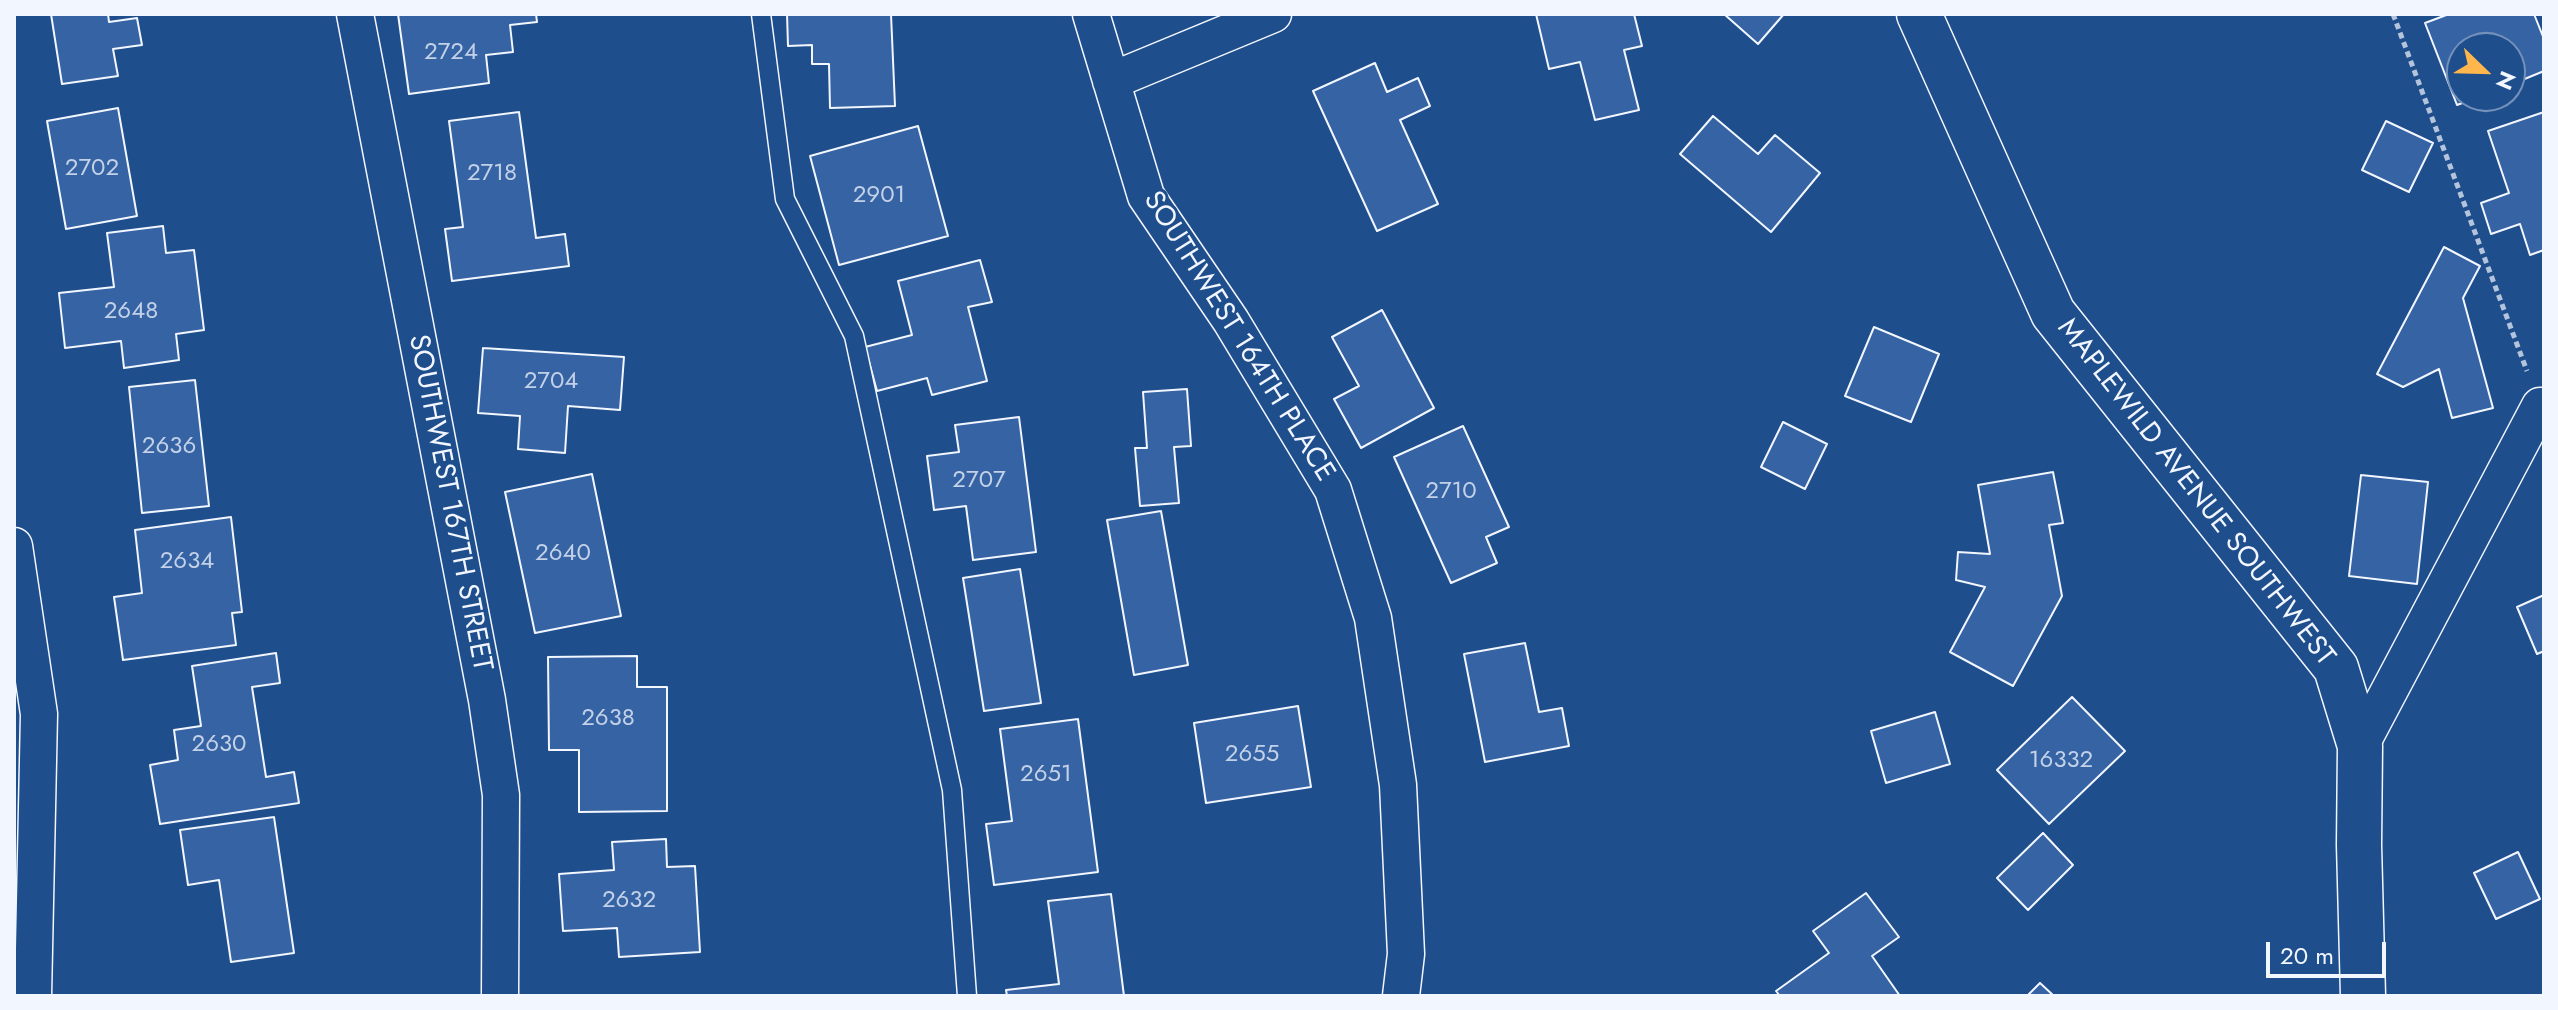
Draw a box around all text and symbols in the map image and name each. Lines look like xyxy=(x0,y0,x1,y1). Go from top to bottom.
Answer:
north arrow xyxy=(2446,32,2526,112)
house number: 2724 xyxy=(424,39,478,67)
text: N xyxy=(2488,66,2524,95)
house number: 2702 xyxy=(65,155,119,183)
house number: 2718 xyxy=(467,160,517,188)
house number: 2901 xyxy=(853,182,905,210)
street label: SOUTHWEST 164TH PLACE xyxy=(1135,186,1341,488)
house number: 2648 xyxy=(104,298,158,326)
street label: MAPLEWILD AVENUE SOUTHWEST xyxy=(2049,313,2341,673)
street label: SOUTHWEST 167TH STREET xyxy=(400,332,498,674)
house number: 2704 xyxy=(524,368,578,396)
house number: 2636 xyxy=(142,433,196,461)
house number: 2707 xyxy=(952,467,1006,495)
house number: 2710 xyxy=(1425,478,1477,506)
house number: 2640 xyxy=(535,540,591,568)
house number: 2634 xyxy=(160,548,214,576)
house number: 2638 xyxy=(581,705,635,733)
house number: 2630 xyxy=(192,731,246,759)
house number: 2655 xyxy=(1225,741,1279,769)
house number: 16332 xyxy=(2029,747,2093,775)
house number: 2651 xyxy=(1020,761,1072,789)
house number: 2632 xyxy=(602,887,656,915)
scale bar xyxy=(2270,926,2390,976)
text: 20 m xyxy=(2280,938,2334,973)

